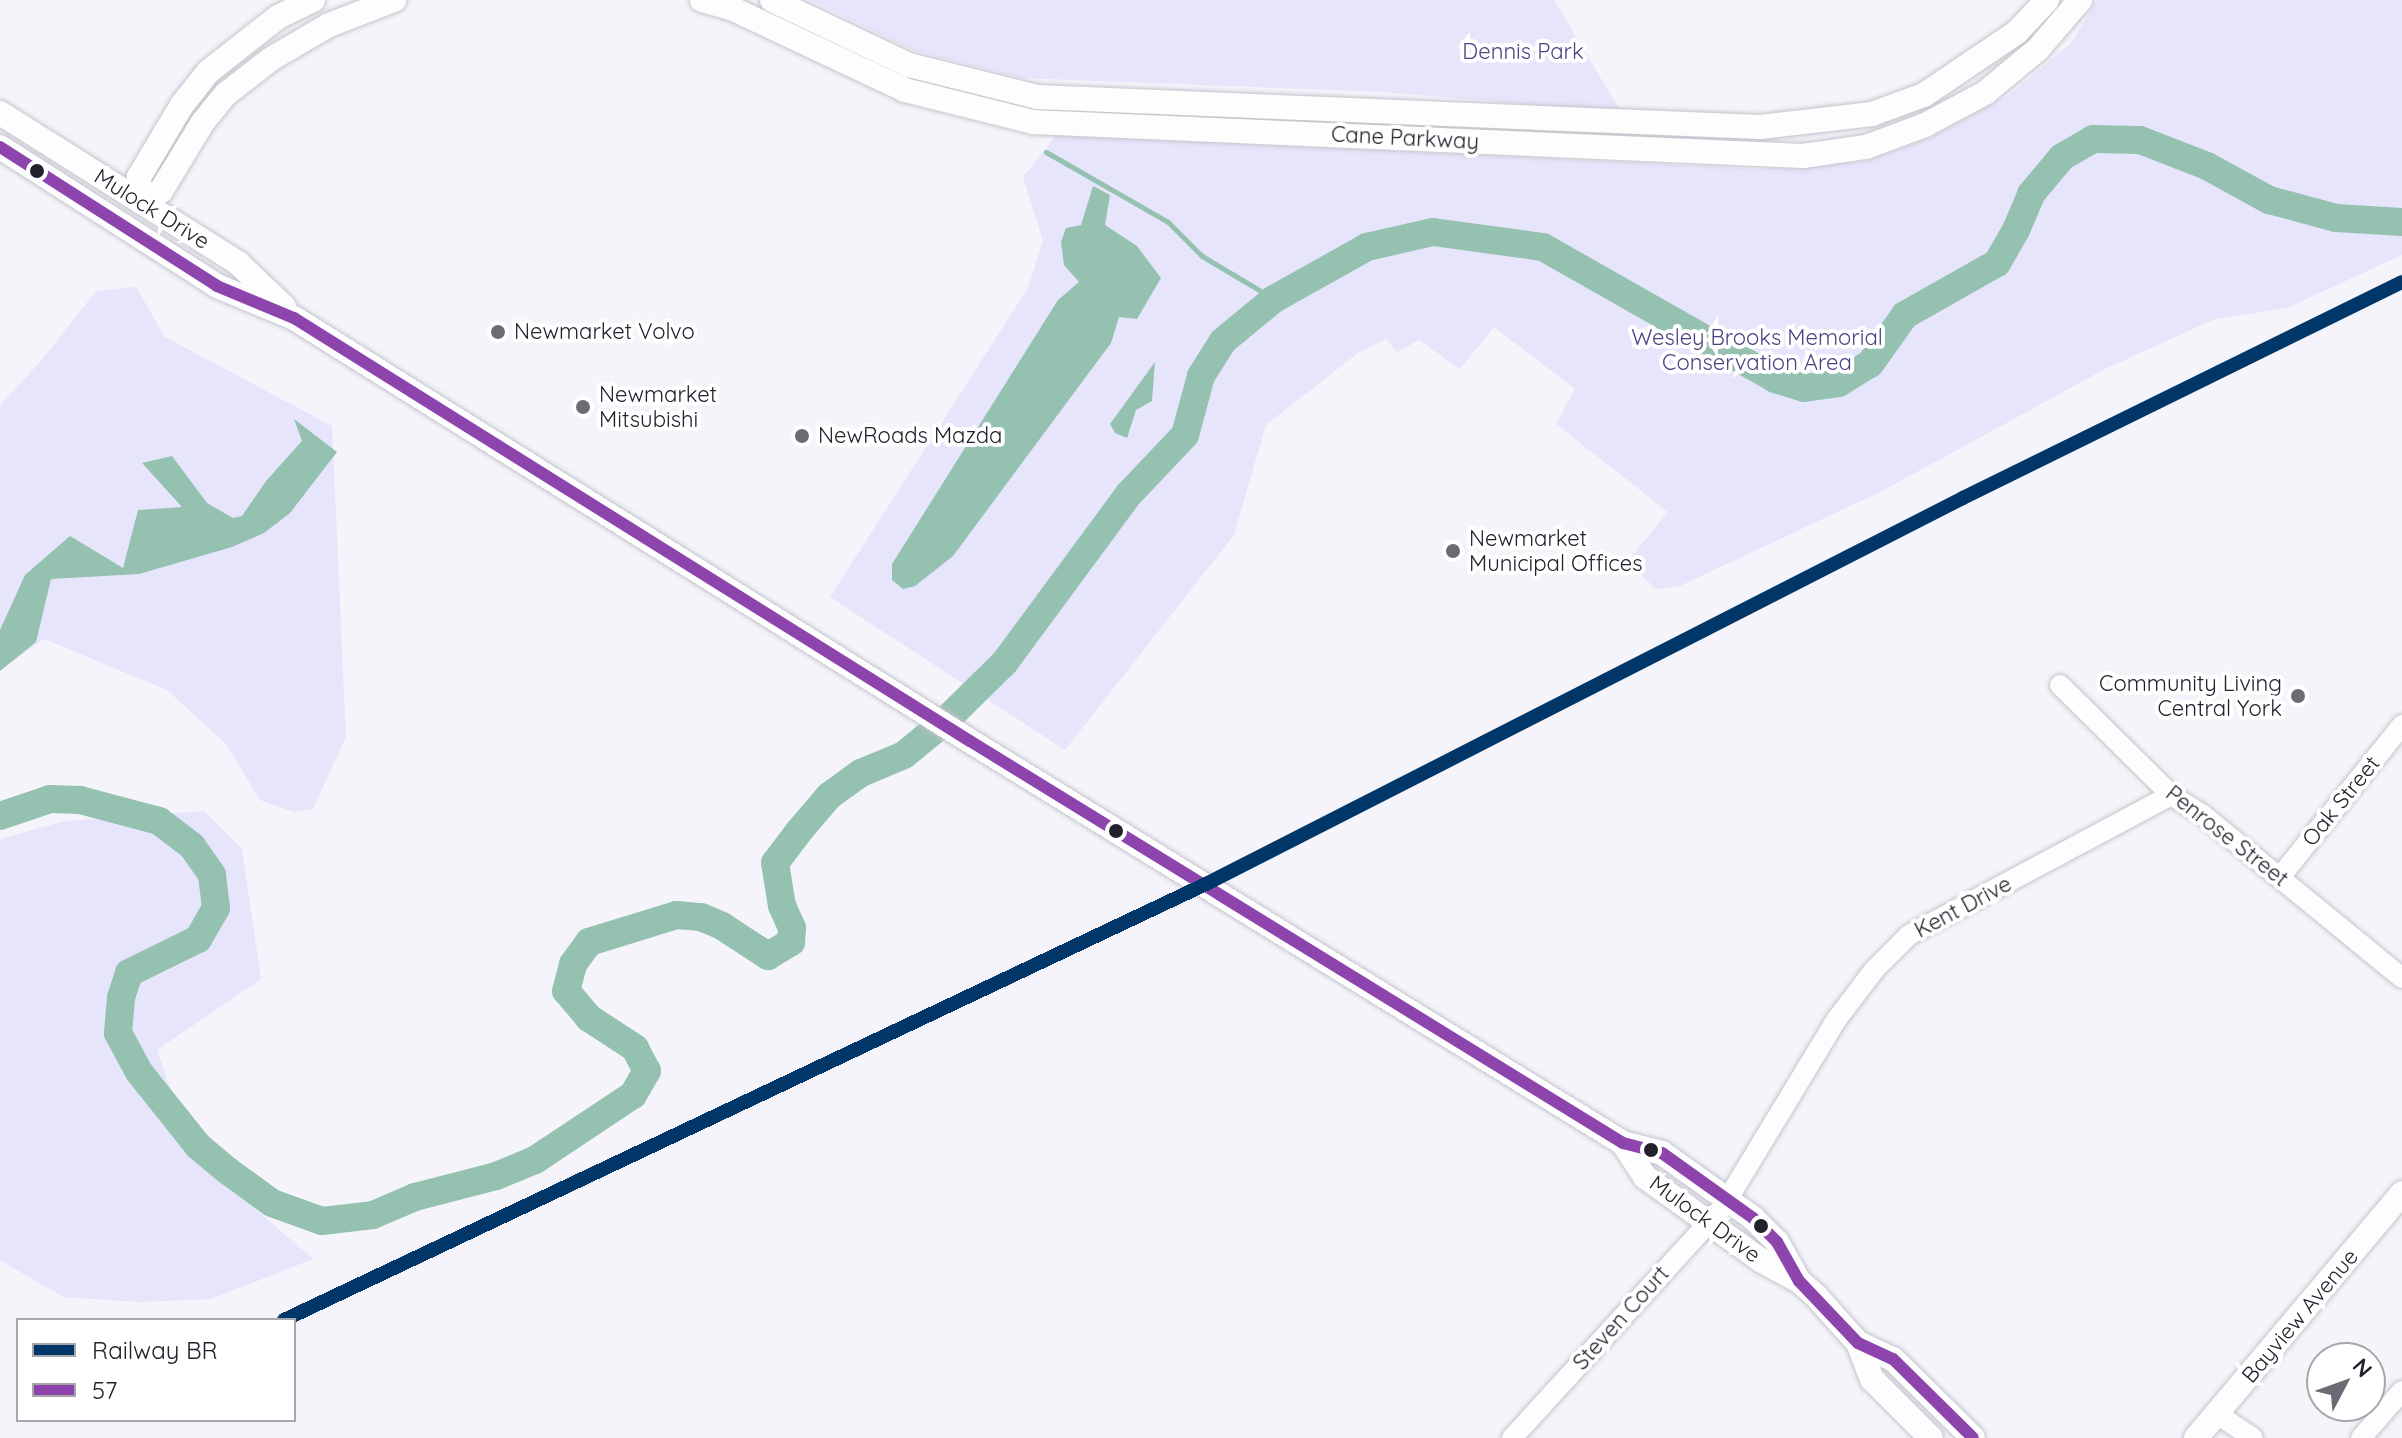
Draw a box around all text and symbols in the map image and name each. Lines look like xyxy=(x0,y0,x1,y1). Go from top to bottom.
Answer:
park label: Dennis Park xyxy=(1462,39,1584,65)
street label: Cane Parkway xyxy=(1330,121,1480,155)
unlabelled marker xyxy=(29,163,45,179)
street label: Mulock Drive xyxy=(89,163,215,255)
place label: Newmarket Volvo xyxy=(514,319,695,345)
marker: Newmarket Volvo xyxy=(489,323,507,341)
park label: Wesley Brooks Memorial Conservation Area xyxy=(1631,324,1883,376)
place label: Newmarket Mitsubishi xyxy=(599,381,717,432)
marker: Newmarket Mitsubishi xyxy=(574,398,592,416)
place label: NewRoads Mazda xyxy=(818,423,1002,449)
marker: NewRoads Mazda xyxy=(793,427,811,445)
place label: Newmarket Municipal Offices xyxy=(1469,525,1642,576)
marker: Newmarket Municipal Offices xyxy=(1444,542,1462,560)
place label: Community Living Central York xyxy=(2099,670,2282,722)
marker: Community Living Central York xyxy=(2289,687,2307,705)
street label: Oak Street xyxy=(2297,751,2385,851)
street label: Penrose Street xyxy=(2160,780,2294,892)
unlabelled marker xyxy=(1108,823,1124,839)
street label: Kent Drive xyxy=(1910,870,2016,944)
unlabelled marker xyxy=(1643,1142,1659,1158)
street label: Mulock Drive xyxy=(1644,1170,1766,1268)
unlabelled marker xyxy=(1753,1218,1769,1234)
street label: Bayview Avenue xyxy=(2236,1244,2364,1388)
street label: Steven Court xyxy=(1567,1261,1675,1375)
legend xyxy=(16,1318,296,1422)
text: Railway BR xyxy=(92,1335,218,1365)
north arrow xyxy=(2306,1342,2386,1422)
text: N xyxy=(2347,1352,2378,1383)
text: 57 xyxy=(92,1375,117,1405)

